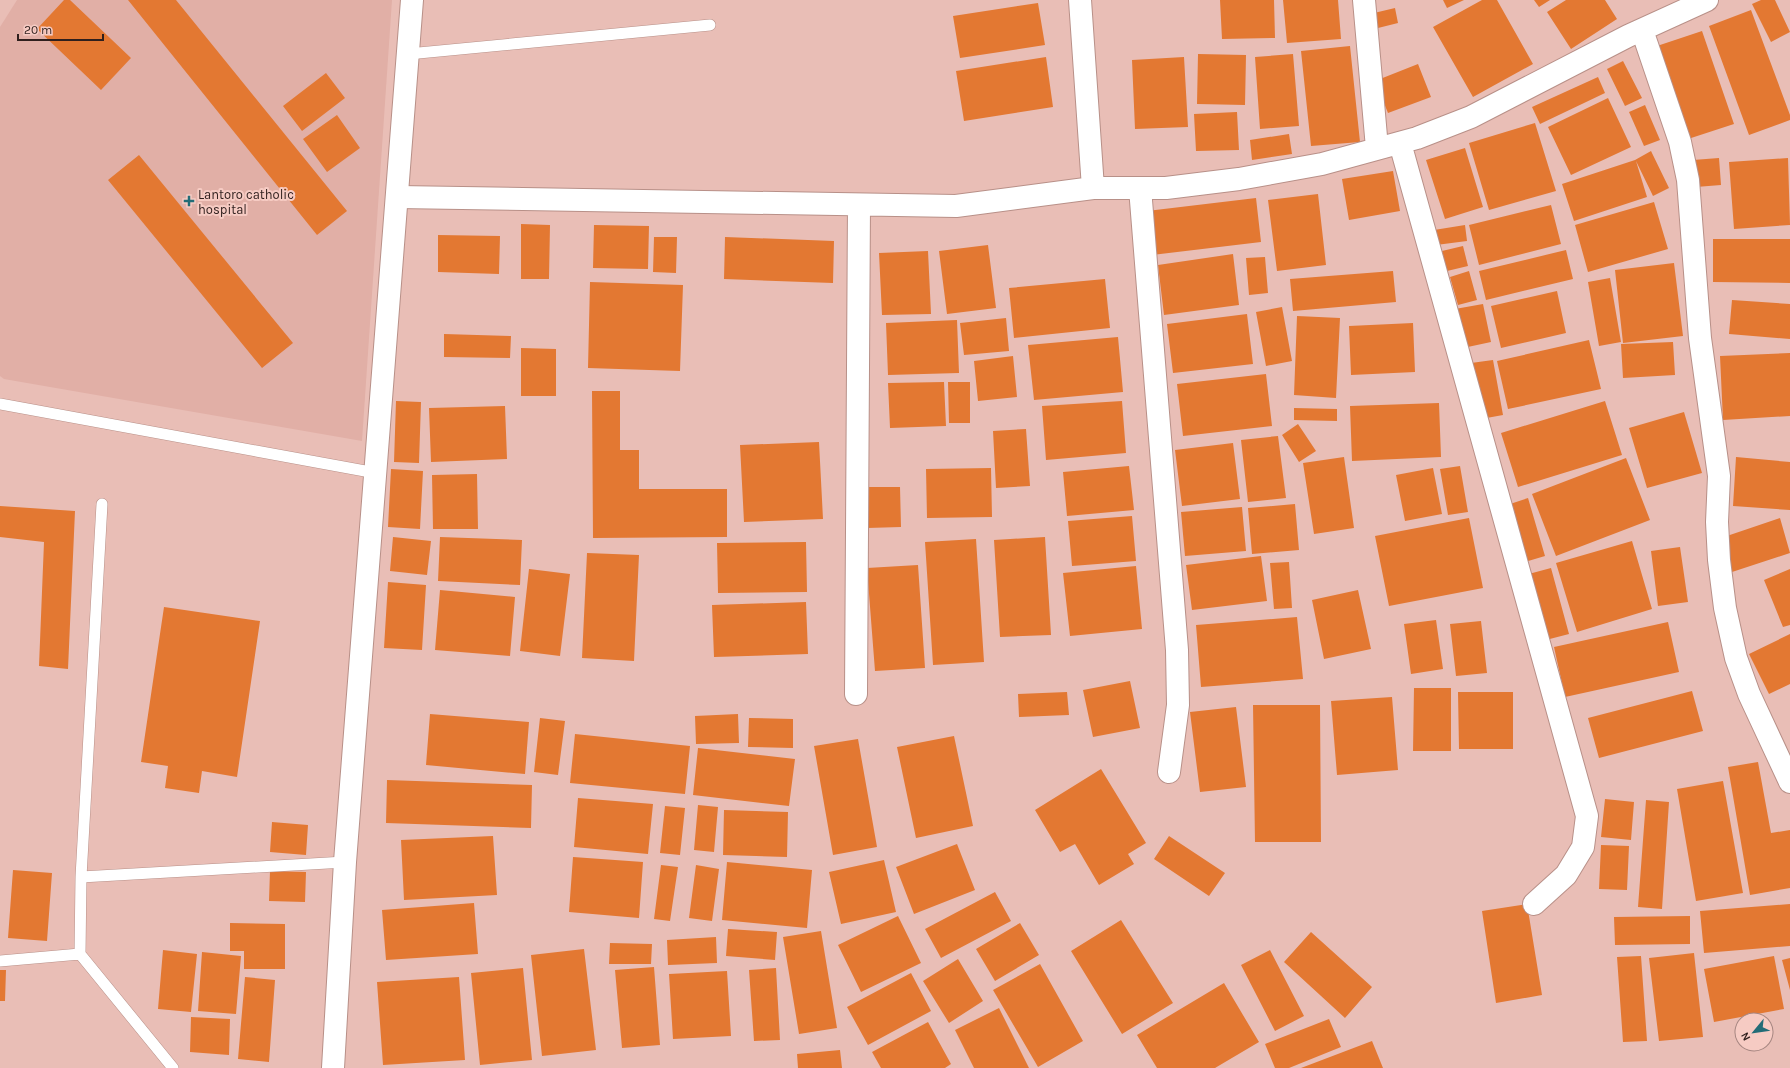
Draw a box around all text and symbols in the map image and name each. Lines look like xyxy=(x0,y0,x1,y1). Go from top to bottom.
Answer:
scale bar xyxy=(18,16,103,42)
text: 20 m xyxy=(24,23,52,37)
place label: Lantoro catholic hospital xyxy=(198,187,294,217)
marker: Lantoro catholic hospital xyxy=(183,195,195,207)
north arrow xyxy=(1734,1012,1774,1052)
text: N xyxy=(1738,1030,1753,1043)

